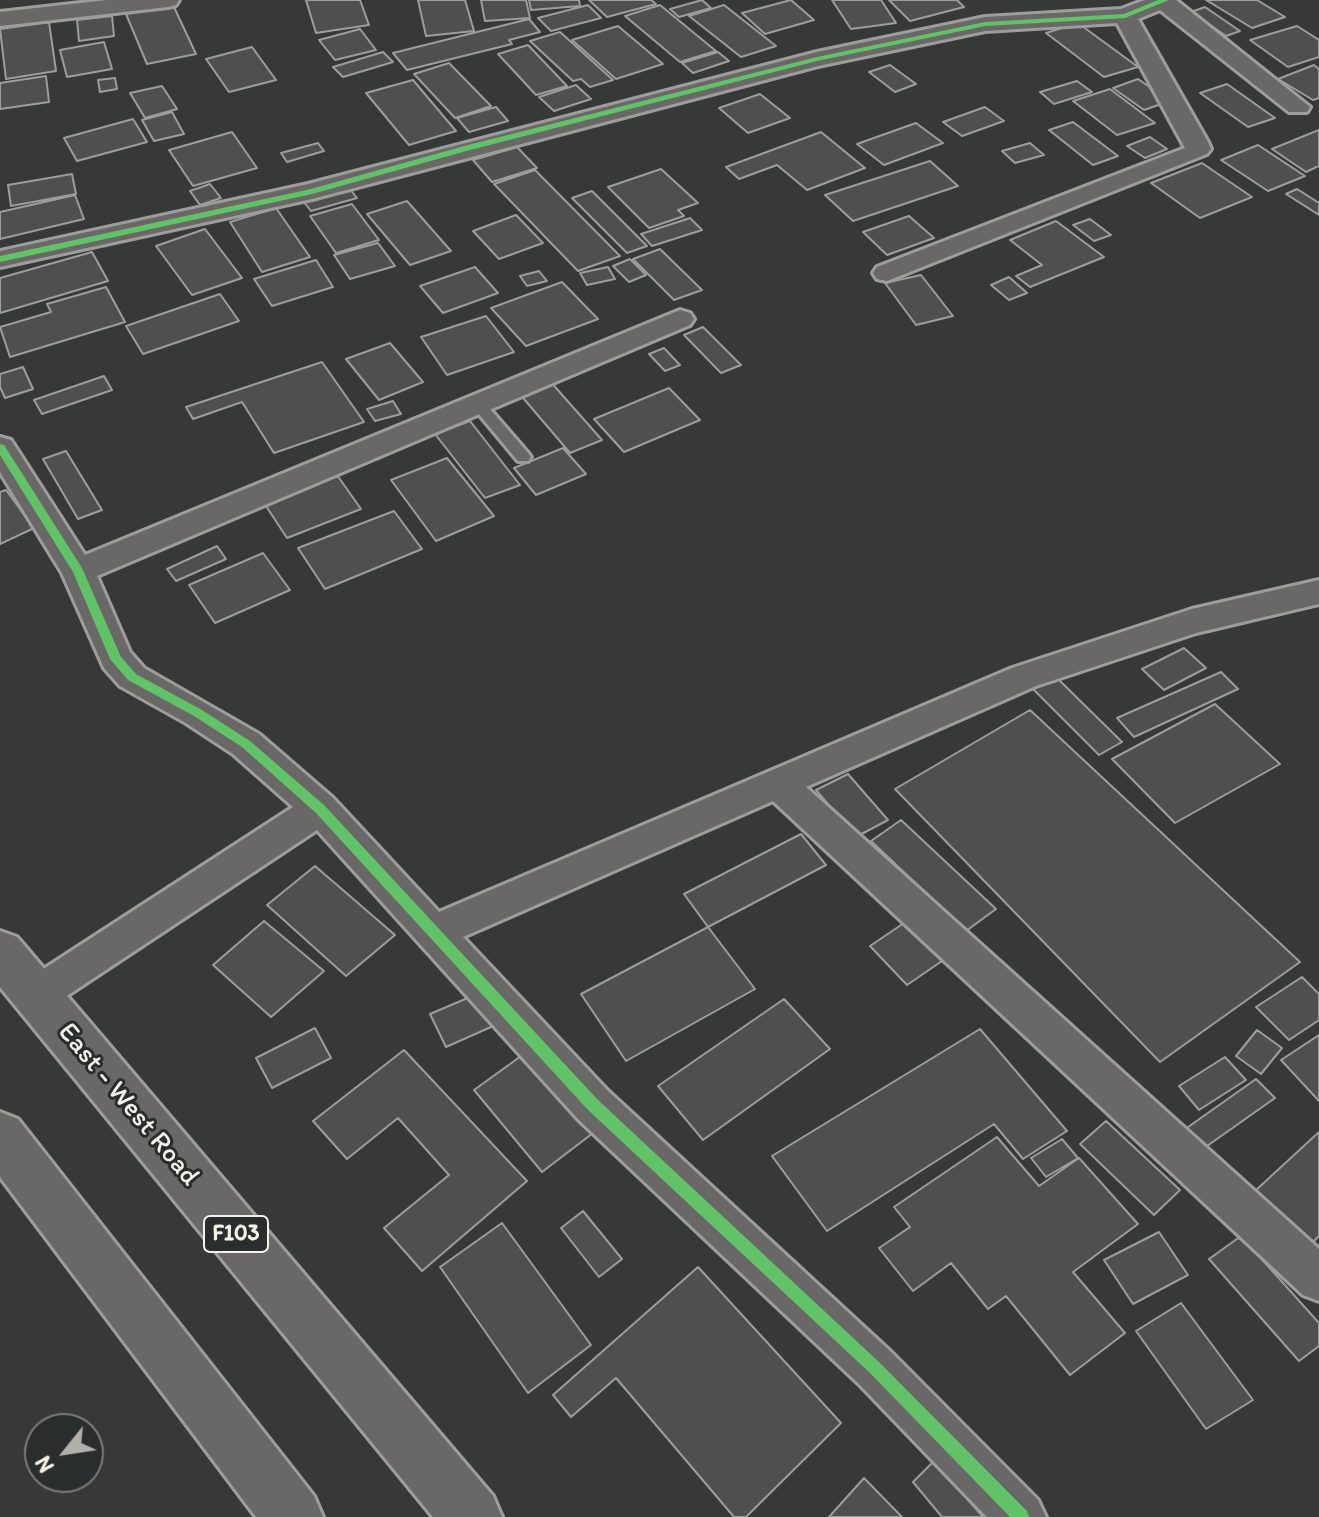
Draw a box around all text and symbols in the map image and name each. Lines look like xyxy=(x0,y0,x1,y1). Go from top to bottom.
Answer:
street label: East - West Road xyxy=(50,1017,206,1193)
road number: F103 xyxy=(204,1216,268,1252)
north arrow xyxy=(24,1413,104,1493)
text: N xyxy=(29,1451,60,1477)

